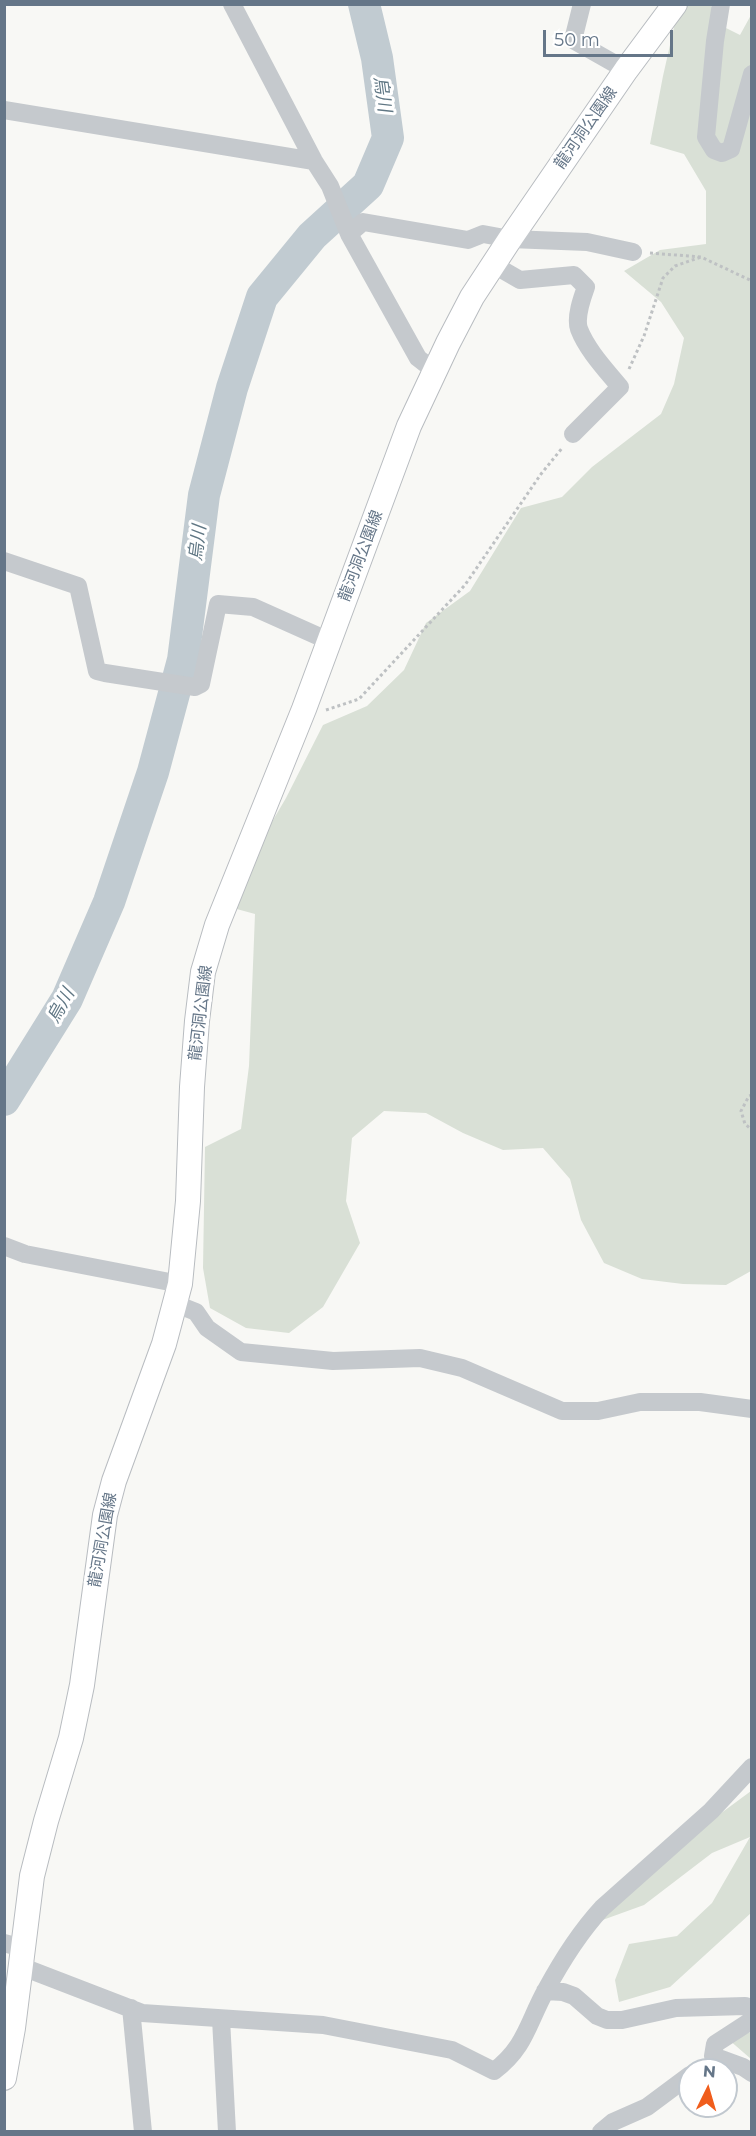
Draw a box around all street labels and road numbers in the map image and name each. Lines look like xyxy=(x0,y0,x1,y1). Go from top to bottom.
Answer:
street label: 龍河洞公園線 xyxy=(551,83,621,173)
street label: 龍河洞公園線 xyxy=(335,508,387,604)
street label: 龍河洞公園線 xyxy=(186,964,216,1062)
street label: 龍河洞公園線 xyxy=(85,1491,121,1589)

